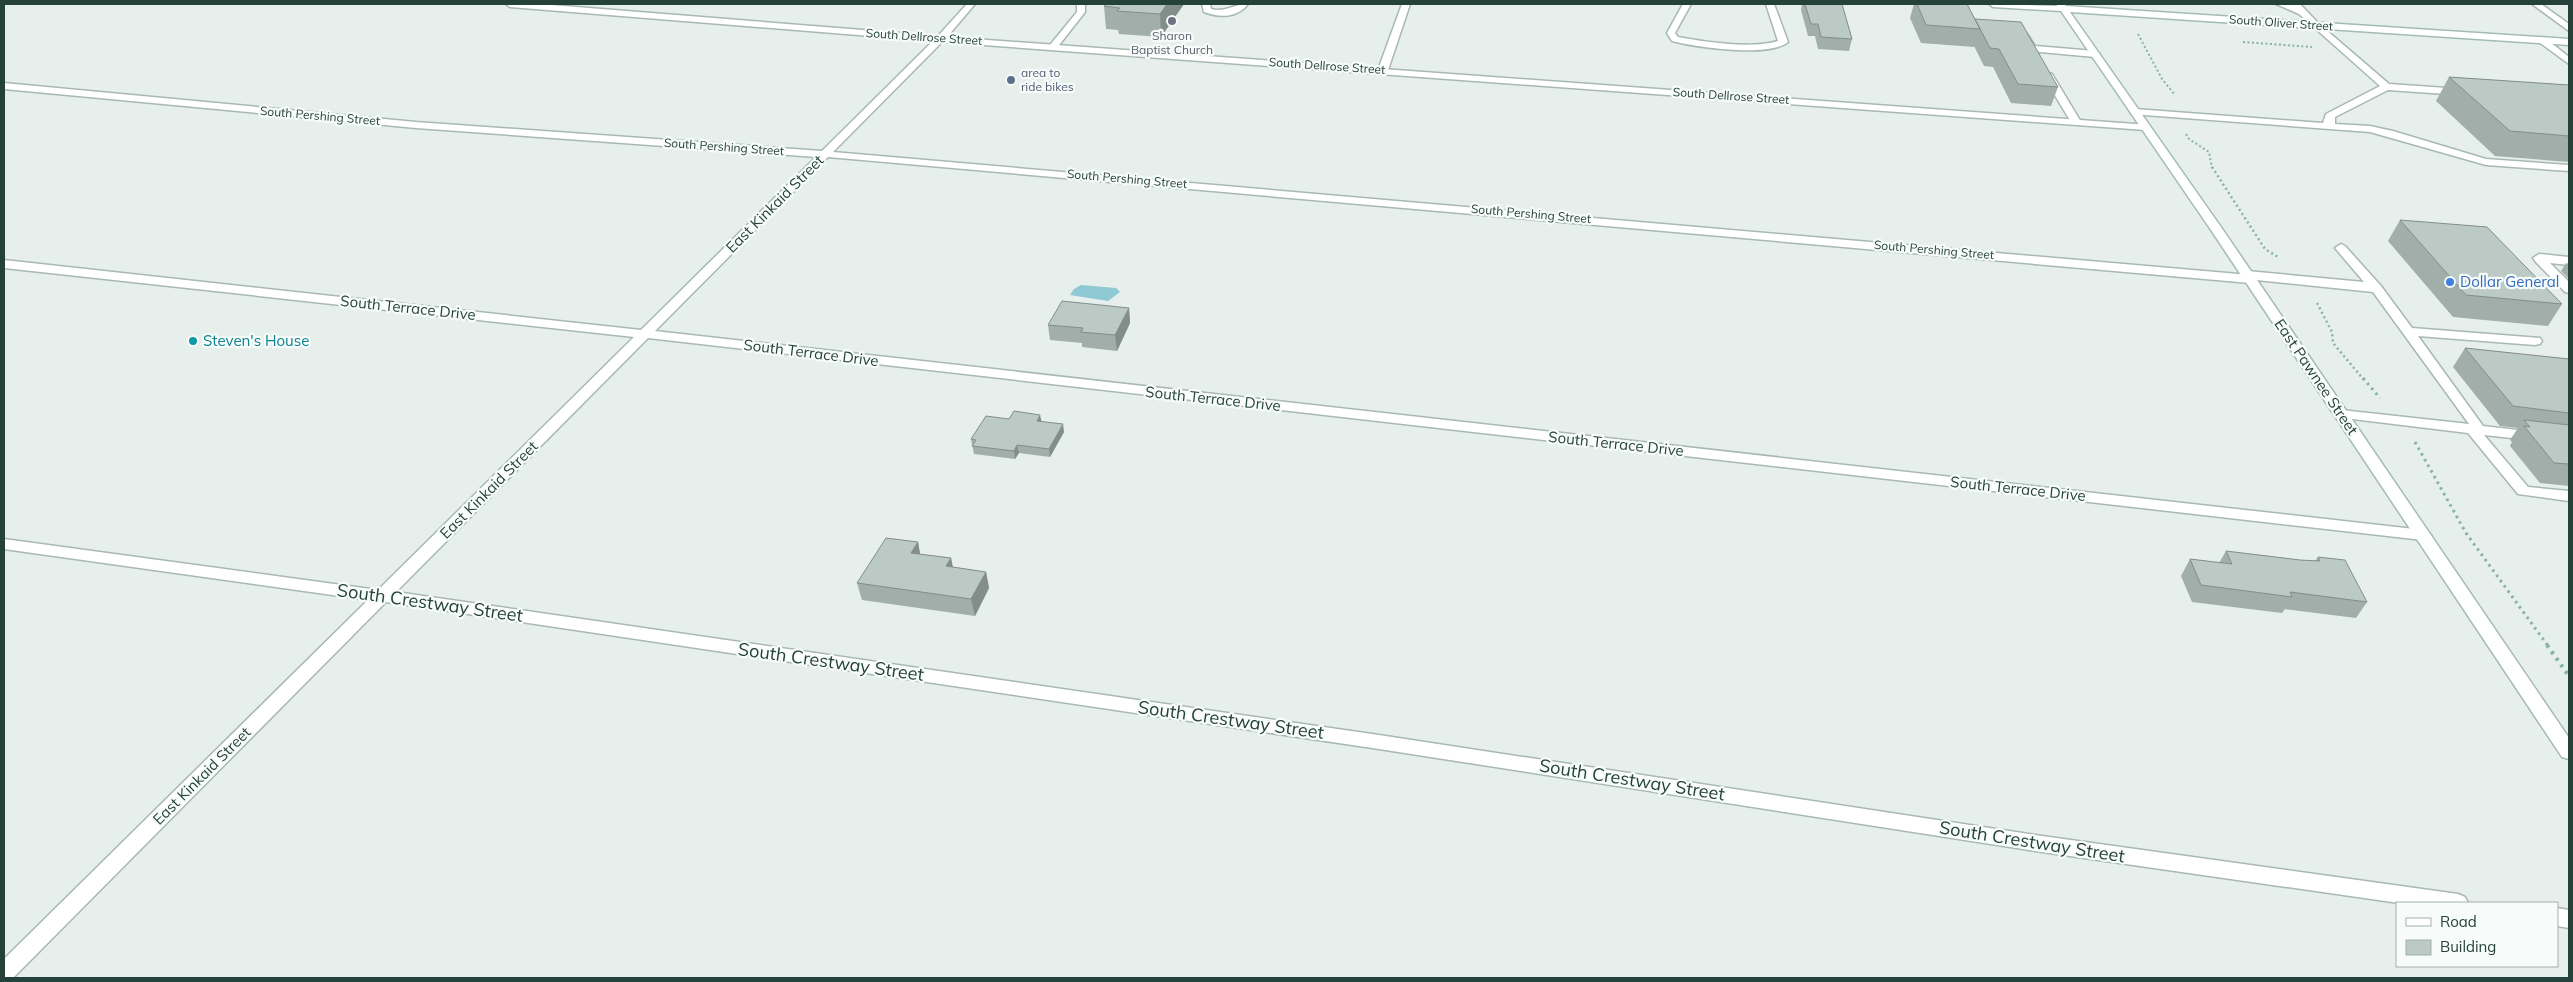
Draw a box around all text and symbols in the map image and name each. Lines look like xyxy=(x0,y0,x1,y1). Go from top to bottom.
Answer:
street label: South Oliver Street xyxy=(2229,11,2333,34)
marker: Sharon Baptist Church xyxy=(1166,15,1178,27)
street label: South Dellrose Street xyxy=(865,25,983,48)
place label: Sharon Baptist Church xyxy=(1131,28,1213,57)
street label: South Dellrose Street xyxy=(1268,54,1386,77)
place label: area to ride bikes xyxy=(1021,65,1074,94)
marker: area to ride bikes xyxy=(1005,74,1017,86)
street label: South Dellrose Street xyxy=(1672,84,1790,107)
street label: South Pershing Street xyxy=(259,103,381,128)
street label: South Pershing Street xyxy=(663,135,785,158)
street label: East Kinkaid Street xyxy=(722,151,828,257)
street label: South Pershing Street xyxy=(1066,166,1188,191)
street label: South Pershing Street xyxy=(1470,201,1592,226)
street label: South Pershing Street xyxy=(1873,237,1995,262)
place label: Dollar General xyxy=(2460,272,2559,291)
marker: Dollar General xyxy=(2444,276,2456,288)
street label: South Terrace Drive xyxy=(339,291,477,324)
street label: East Pawnee Street xyxy=(2270,315,2362,438)
place label: Steven's House xyxy=(203,331,309,350)
marker: Steven's House xyxy=(187,335,199,347)
street label: South Terrace Drive xyxy=(742,335,880,370)
street label: South Terrace Drive xyxy=(1144,382,1282,415)
street label: South Terrace Drive xyxy=(1547,427,1685,460)
street label: East Kinkaid Street xyxy=(436,437,542,543)
street label: South Terrace Drive xyxy=(1949,472,2087,505)
street label: South Crestway Street xyxy=(336,578,524,627)
street label: South Crestway Street xyxy=(737,637,925,686)
street label: South Crestway Street xyxy=(1137,695,1325,744)
street label: East Kinkaid Street xyxy=(149,723,255,829)
street label: South Crestway Street xyxy=(1538,753,1726,806)
street label: South Crestway Street xyxy=(1938,815,2126,868)
legend xyxy=(2396,902,2558,967)
text: Road xyxy=(2440,912,2477,931)
text: Building xyxy=(2440,937,2496,956)

